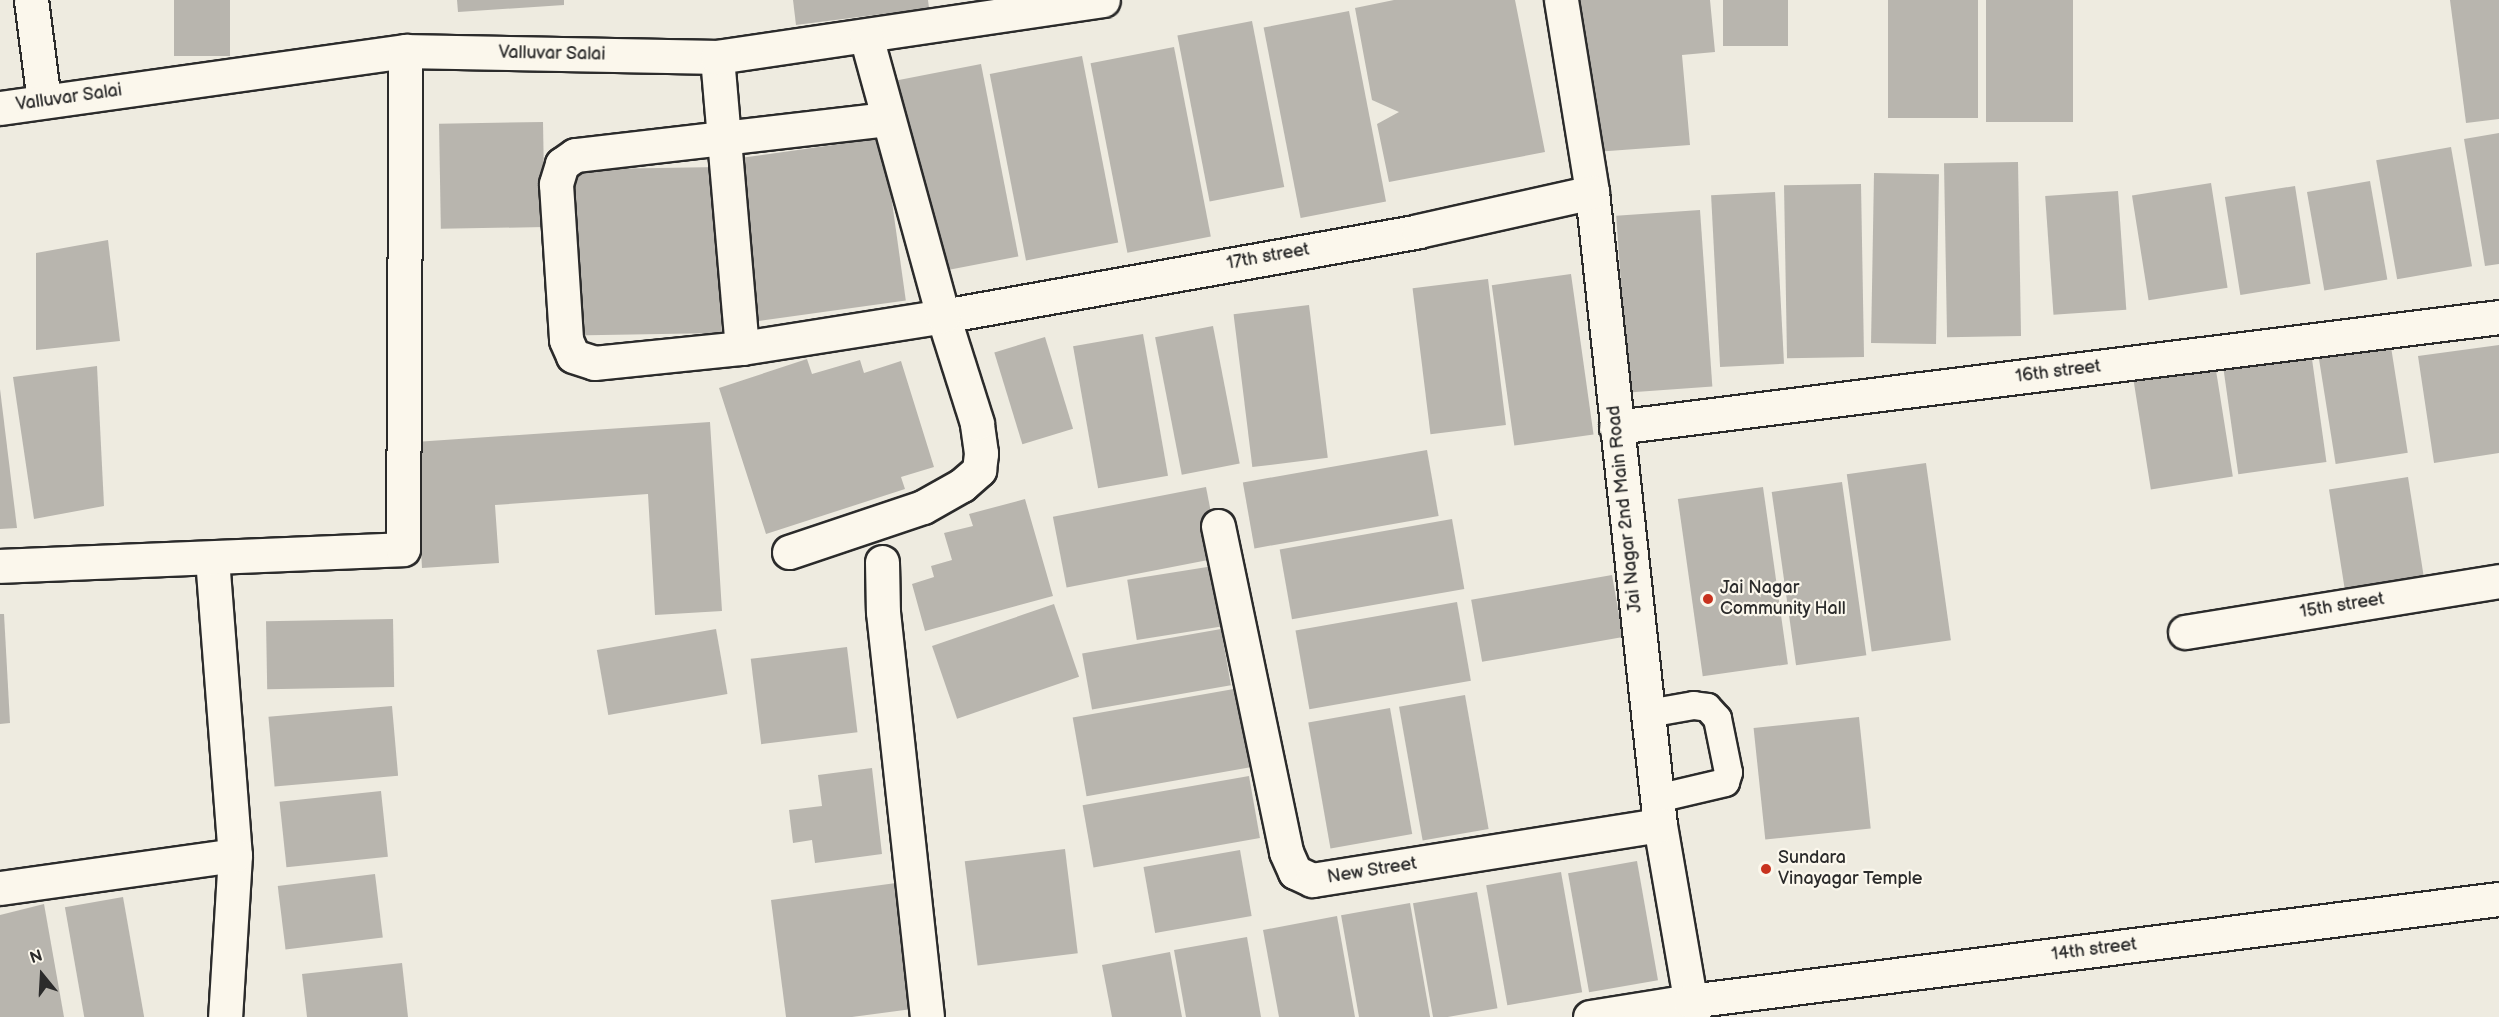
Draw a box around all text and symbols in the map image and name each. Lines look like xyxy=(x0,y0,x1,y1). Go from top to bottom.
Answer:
street label: Valluvar Salai xyxy=(498,42,606,66)
street label: Valluvar Salai xyxy=(14,80,124,116)
street label: 17th street xyxy=(1225,239,1311,275)
street label: 16th street xyxy=(2014,356,2102,388)
street label: Jai Nagar 2nd Main Road xyxy=(1603,404,1647,614)
place label: Jai Nagar Community Hall xyxy=(1720,578,1847,620)
street label: 15th street xyxy=(2298,589,2386,623)
marker: Jai Nagar Community Hall xyxy=(1701,592,1715,606)
place label: Sundara Vinayagar Temple xyxy=(1778,848,1923,890)
street label: New Street xyxy=(1326,853,1418,889)
marker: Sundara Vinayagar Temple xyxy=(1759,862,1773,876)
street label: 14th street xyxy=(2050,934,2138,966)
north arrow xyxy=(12,945,72,1005)
text: N xyxy=(28,947,45,968)

